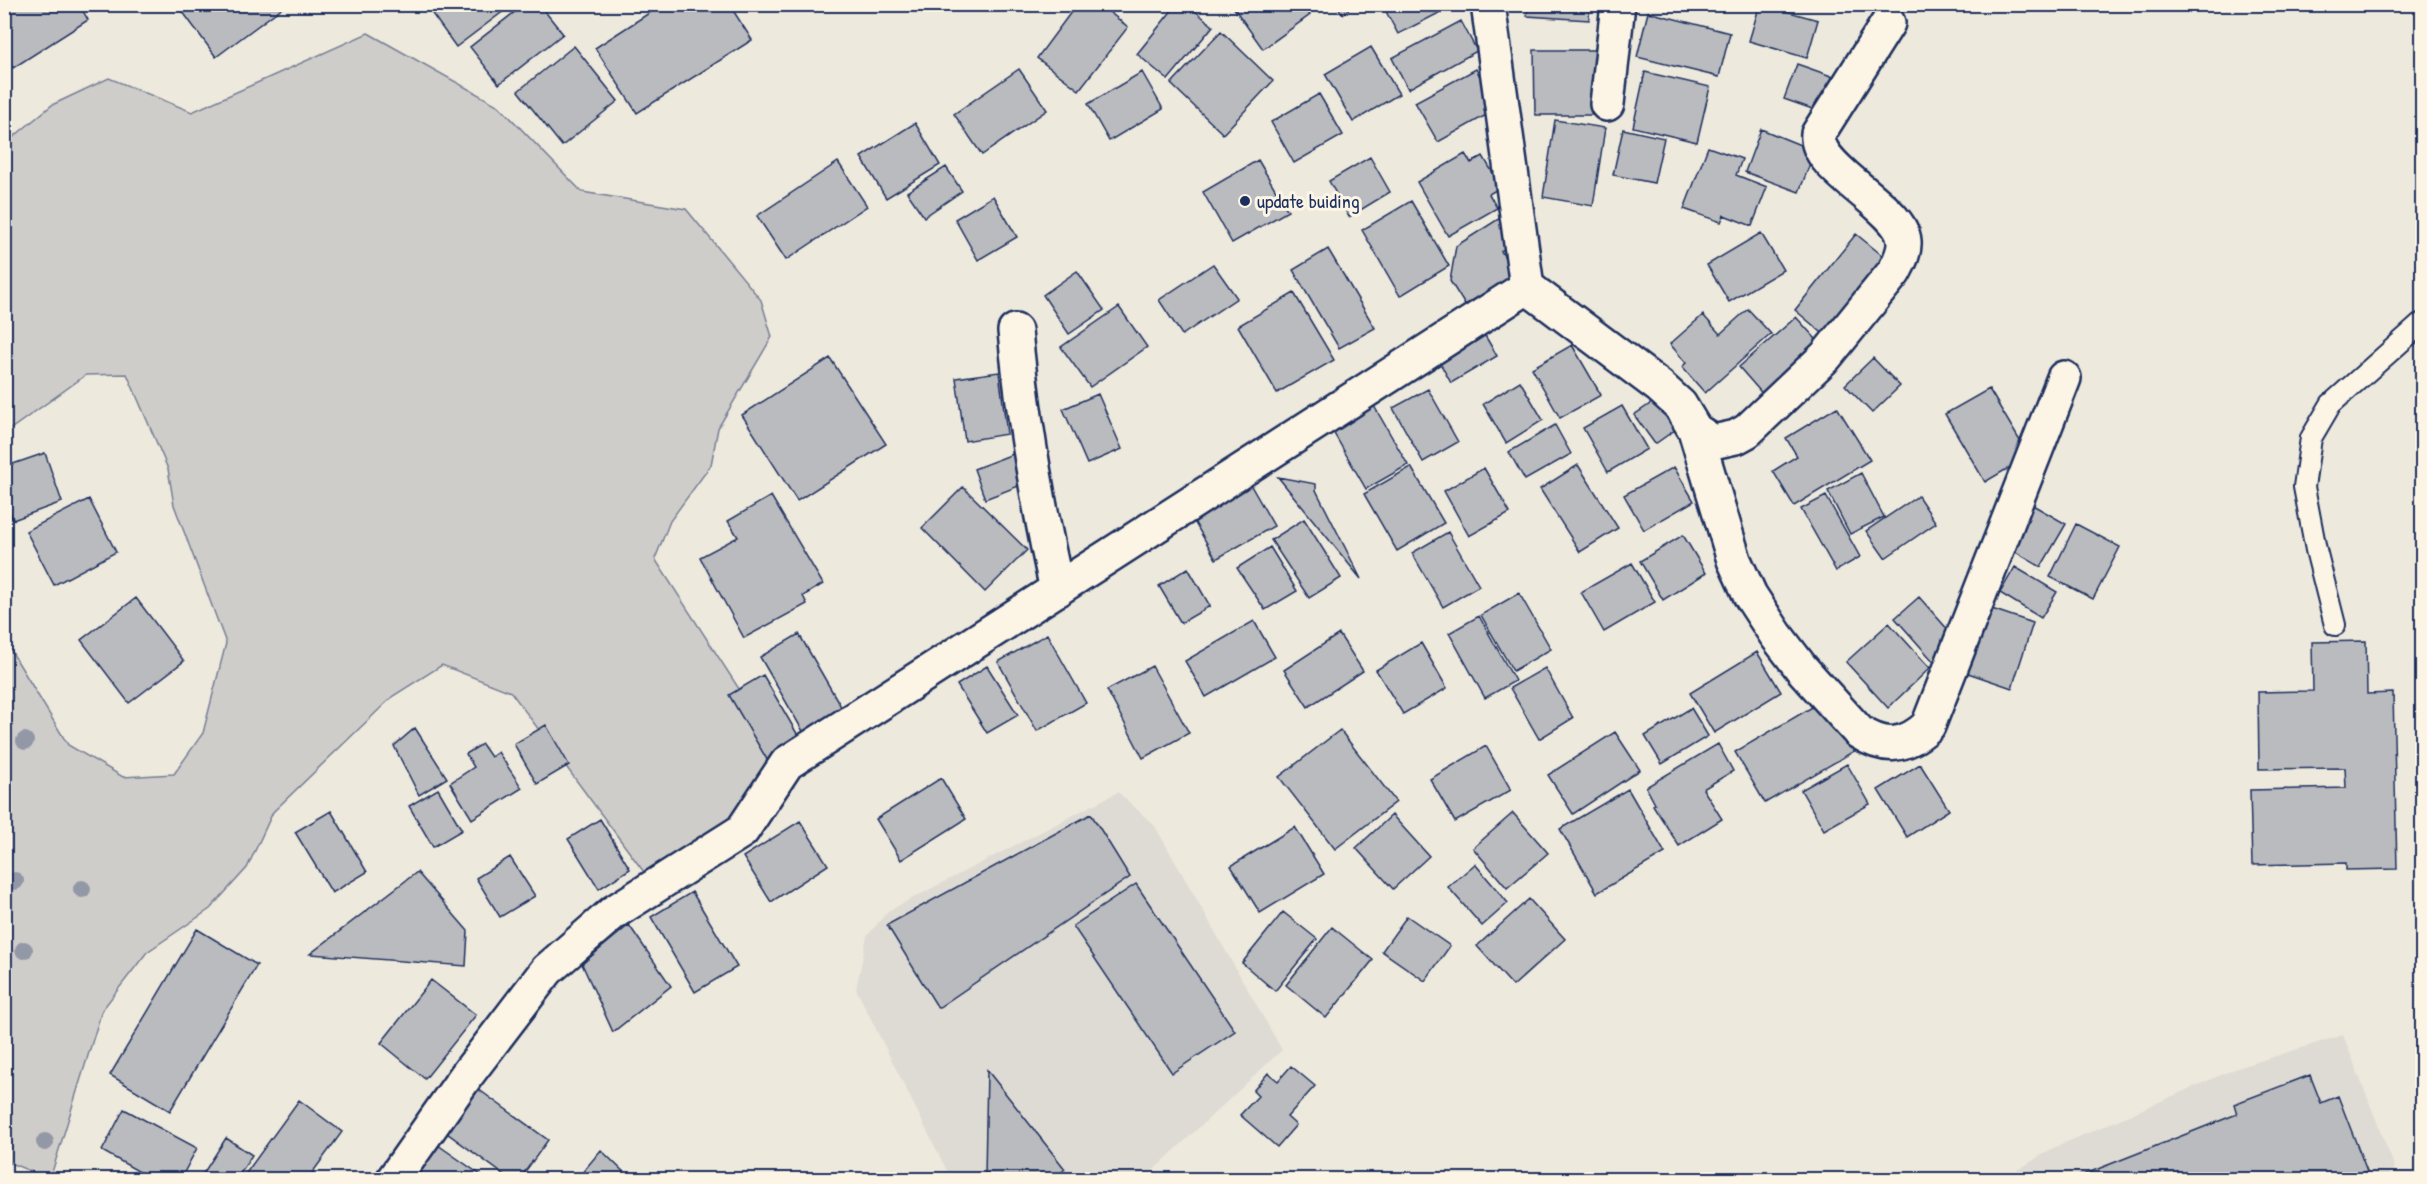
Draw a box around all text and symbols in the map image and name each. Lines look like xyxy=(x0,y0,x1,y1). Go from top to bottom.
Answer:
place label: update buiding xyxy=(1257,187,1360,214)
marker: update buiding xyxy=(1238,194,1252,208)

